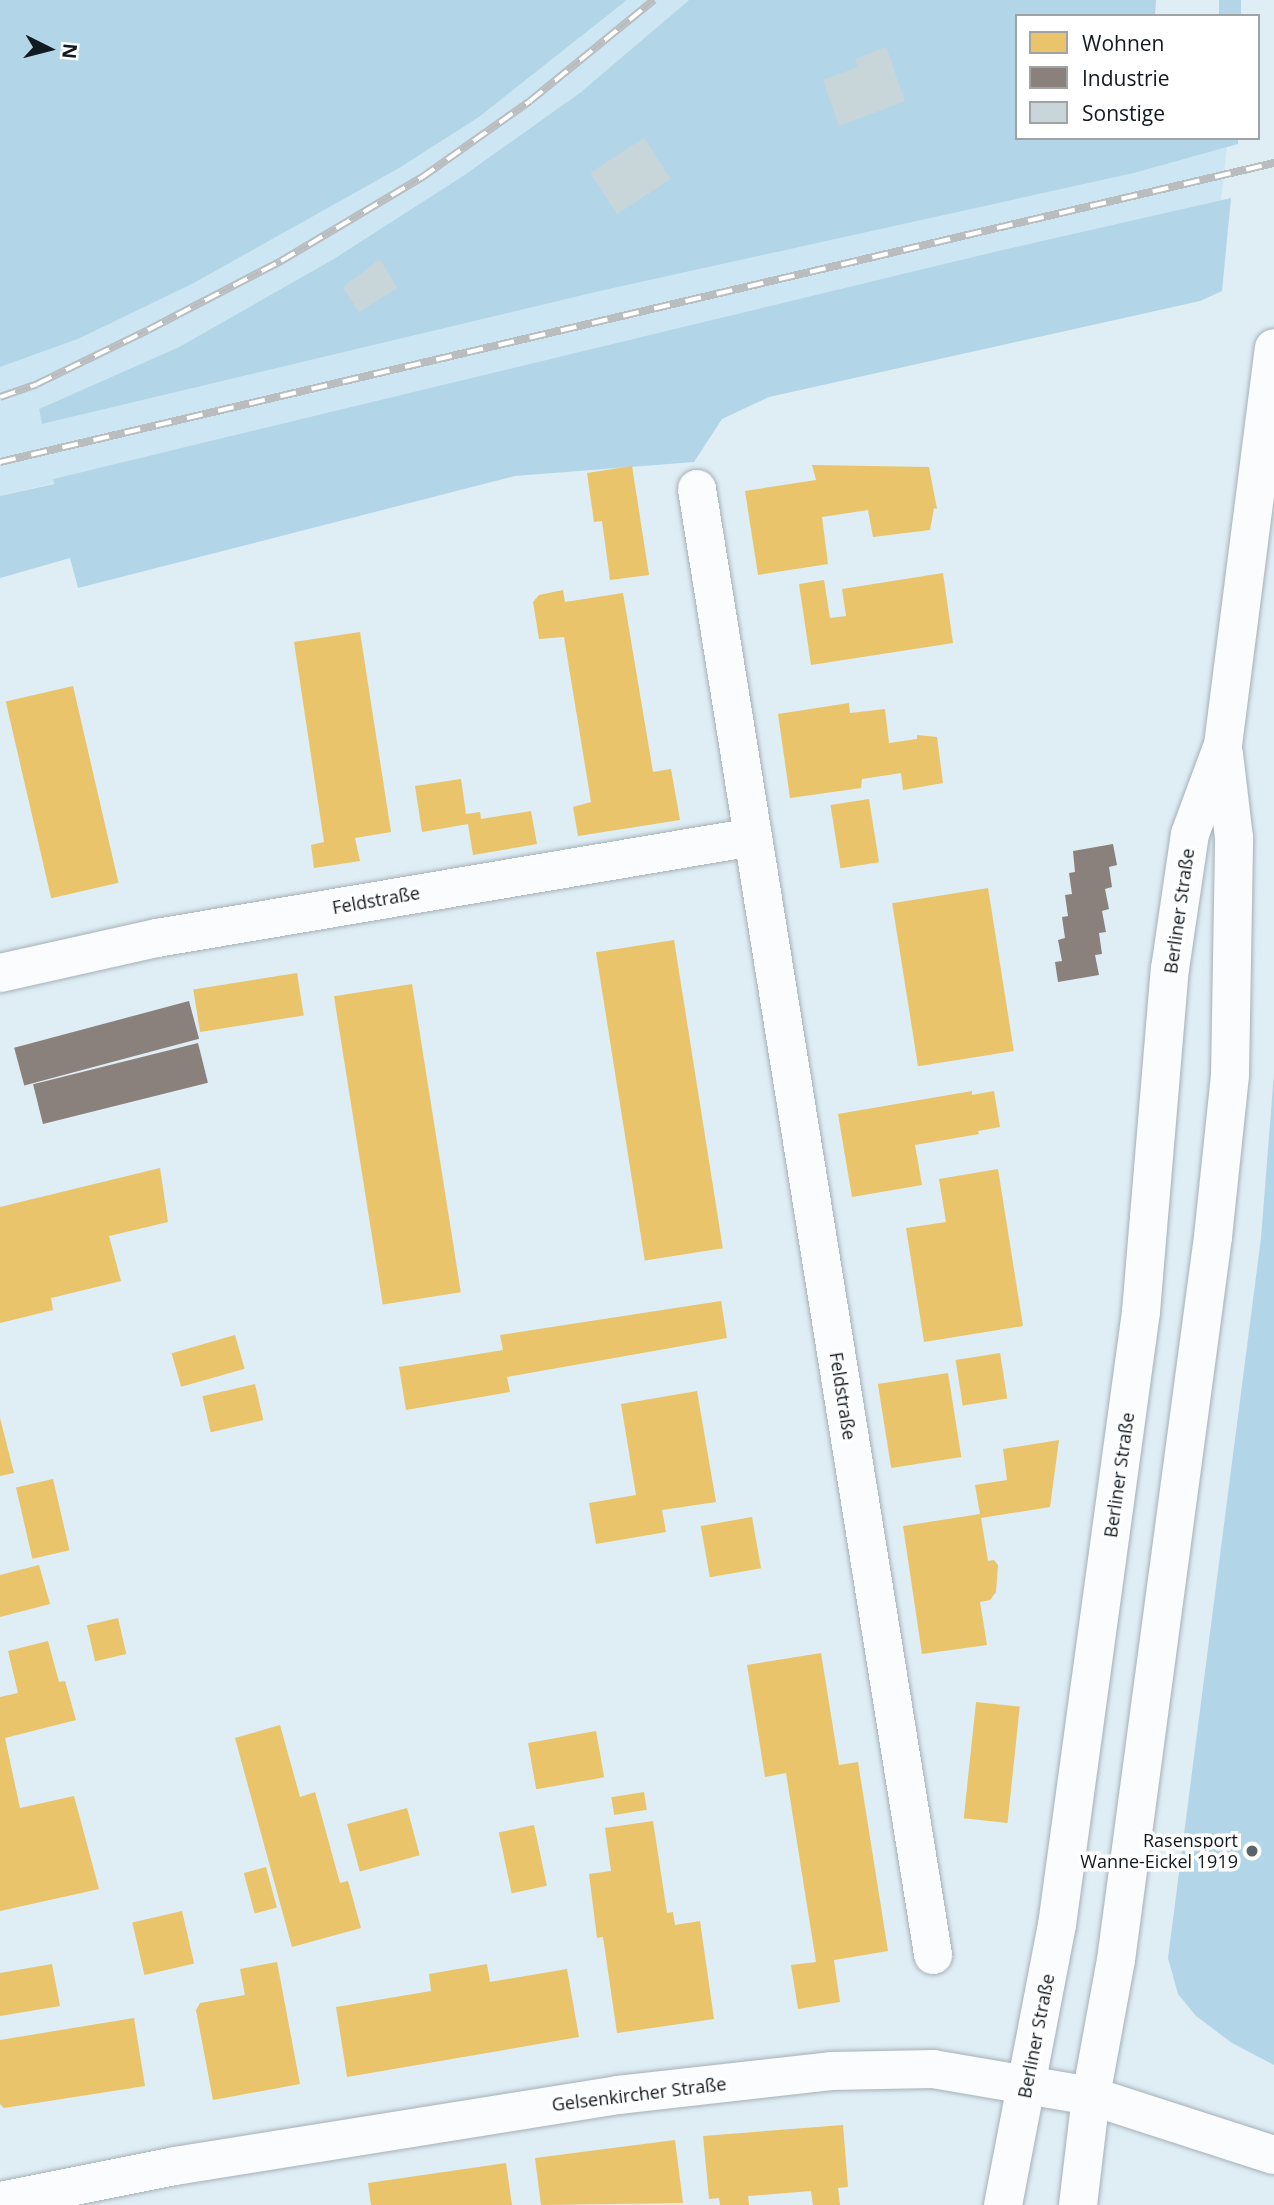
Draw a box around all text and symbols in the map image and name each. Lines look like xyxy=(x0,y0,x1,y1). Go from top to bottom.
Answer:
north arrow xyxy=(14,14,84,84)
legend xyxy=(1015,14,1260,140)
text: Wohnen xyxy=(1082,29,1164,57)
text: N xyxy=(56,42,84,60)
text: Industrie xyxy=(1082,64,1170,92)
text: Sonstige xyxy=(1082,99,1165,127)
street label: Berliner Straße xyxy=(1160,847,1198,975)
street label: Feldstraße xyxy=(330,882,422,918)
street label: Feldstraße xyxy=(825,1351,861,1441)
street label: Berliner Straße xyxy=(1100,1411,1138,1539)
place label: Rasensport Wanne-Eickel 1919 xyxy=(1080,1830,1238,1872)
marker: Rasensport Wanne-Eickel 1919 xyxy=(1244,1843,1260,1859)
street label: Berliner Straße xyxy=(1013,1972,1059,2100)
street label: Gelsenkircher Straße xyxy=(551,2073,727,2115)

